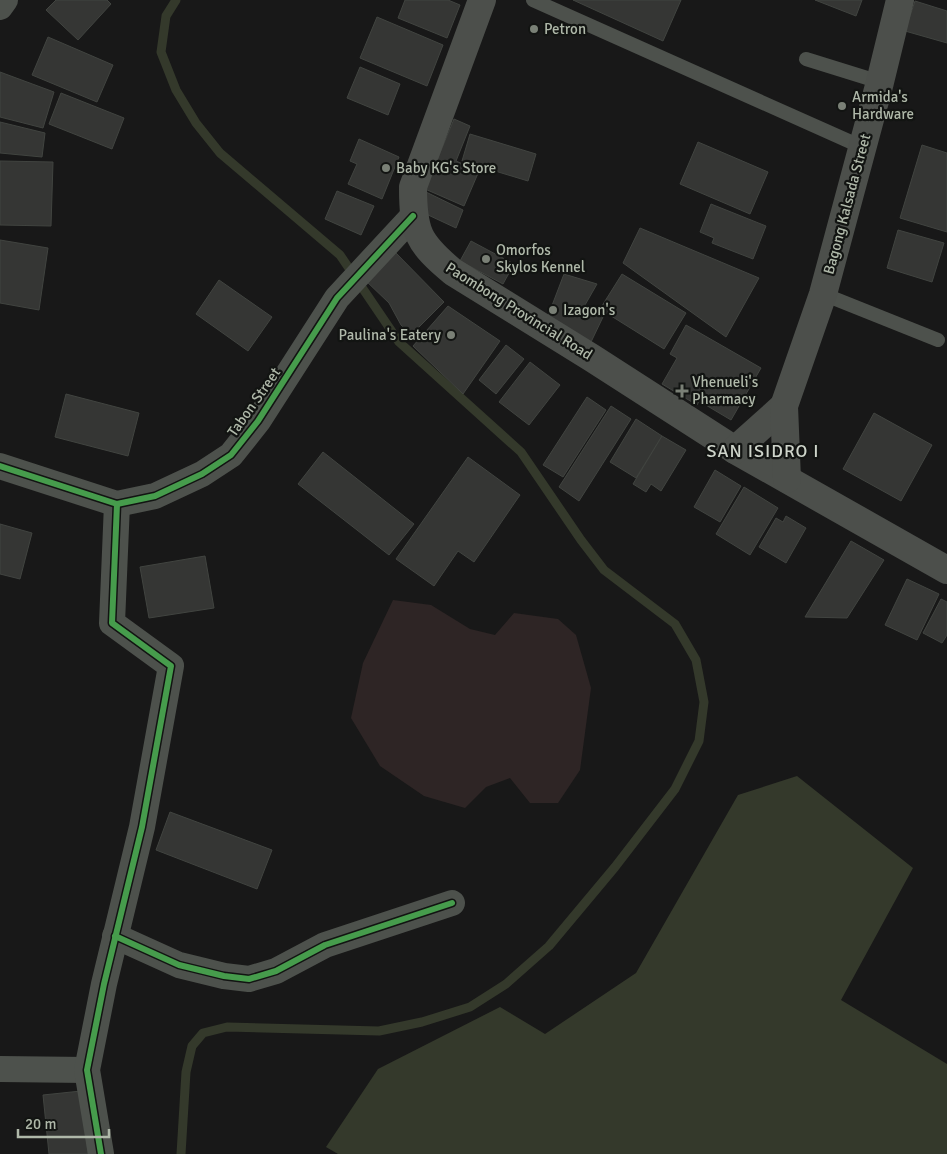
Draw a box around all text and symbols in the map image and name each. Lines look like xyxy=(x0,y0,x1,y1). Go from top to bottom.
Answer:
place label: Petron xyxy=(544,20,586,38)
marker: Petron xyxy=(528,23,540,35)
place label: Armida's Hardware xyxy=(852,88,914,123)
marker: Armida's Hardware xyxy=(836,100,848,112)
street label: Bagong Kalsada Street xyxy=(820,132,874,276)
place label: Baby KG's Store xyxy=(396,159,496,177)
marker: Baby KG's Store xyxy=(380,162,392,174)
place label: Omorfos Skylos Kennel xyxy=(496,241,585,276)
marker: Omorfos Skylos Kennel xyxy=(480,253,492,265)
street label: Paombong Provincial Road xyxy=(442,258,596,364)
place label: Izagon's xyxy=(563,301,616,319)
marker: Izagon's xyxy=(547,304,559,316)
place label: Paulina's Eatery xyxy=(339,326,441,344)
marker: Paulina's Eatery xyxy=(445,329,457,341)
street label: Tabon Street xyxy=(224,364,284,440)
place label: Vhenueli's Pharmacy xyxy=(692,373,759,408)
marker: Vhenueli's Pharmacy xyxy=(676,385,688,397)
district label: SAN ISIDRO I xyxy=(706,440,820,462)
scale bar xyxy=(18,1106,109,1138)
text: 20 m xyxy=(25,1115,56,1133)

